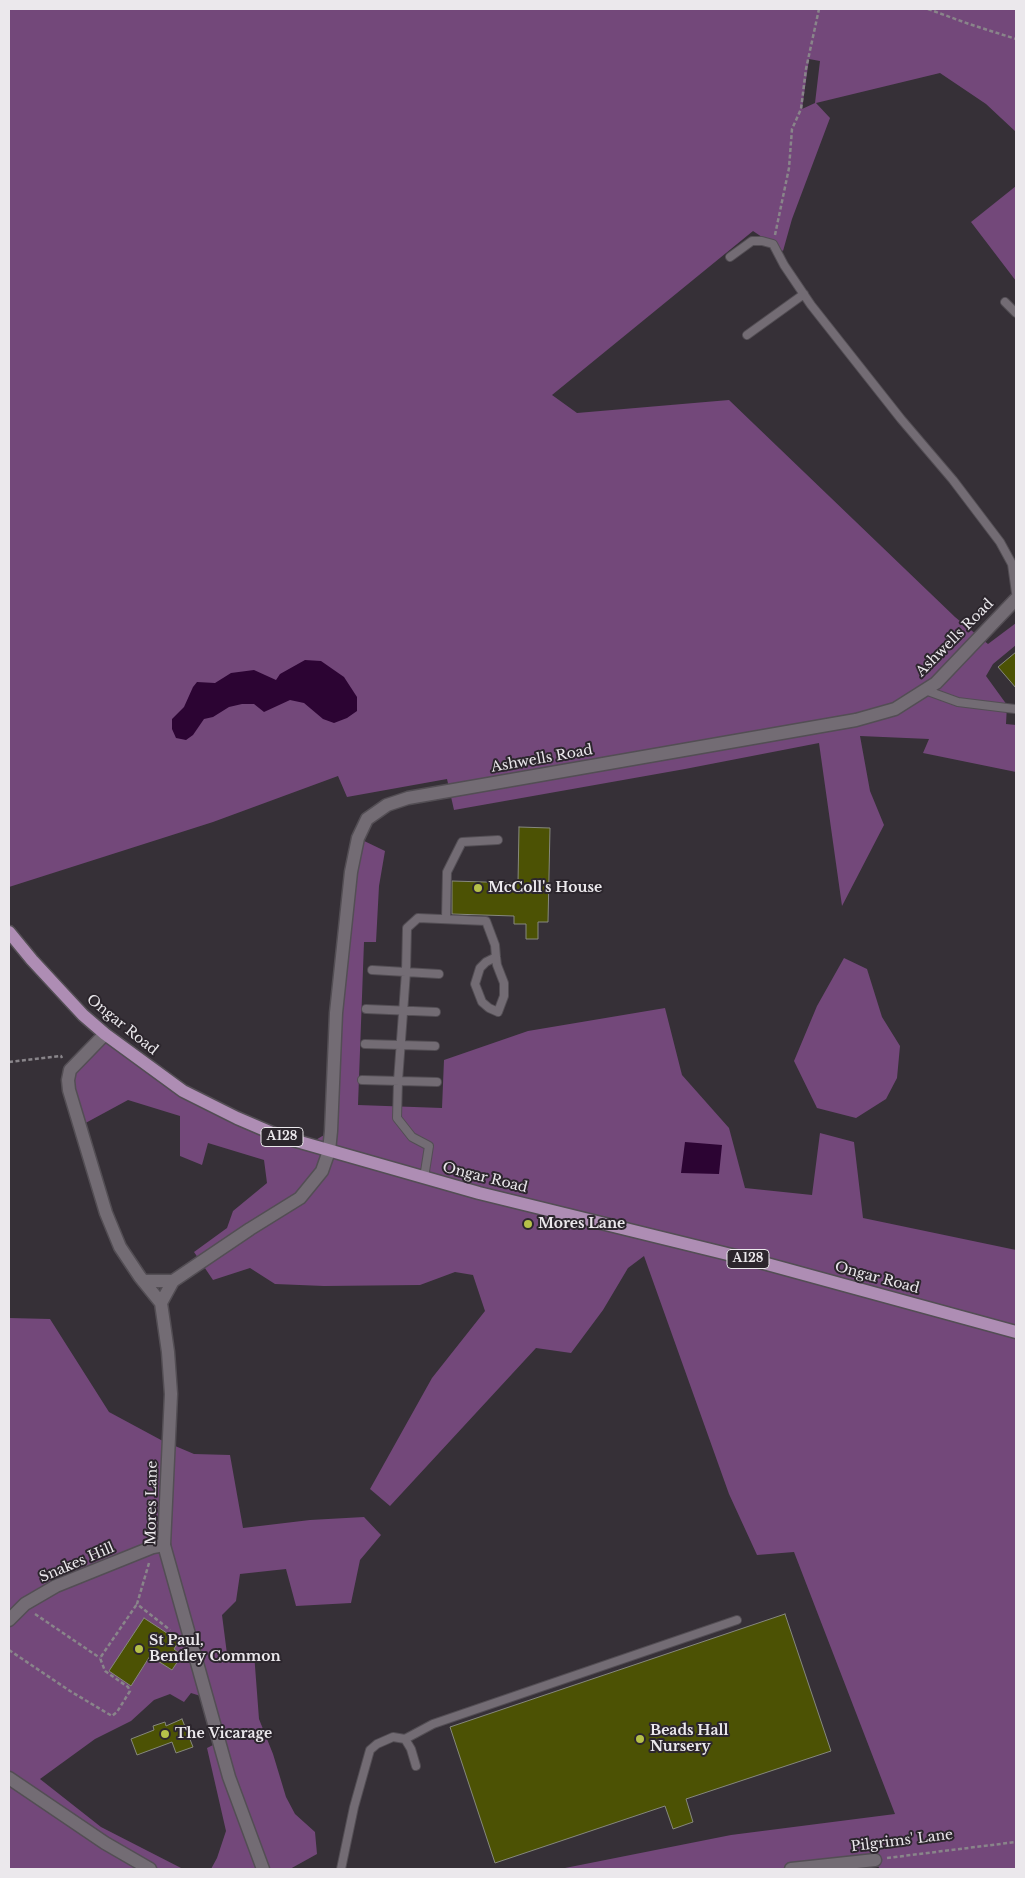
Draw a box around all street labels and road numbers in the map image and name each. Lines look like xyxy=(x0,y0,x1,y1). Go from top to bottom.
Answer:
street label: Ashwells Road xyxy=(913,596,997,680)
street label: Ashwells Road xyxy=(490,742,594,776)
street label: Ongar Road xyxy=(83,991,161,1059)
road number: A128 xyxy=(261,1128,303,1146)
street label: Ongar Road xyxy=(441,1159,529,1197)
road number: A128 xyxy=(727,1250,769,1268)
street label: Ongar Road xyxy=(833,1259,921,1297)
street label: Mores Lane xyxy=(143,1461,161,1545)
street label: Snakes Hill xyxy=(37,1540,117,1586)
street label: Pilgrims' Lane xyxy=(850,1826,954,1856)

